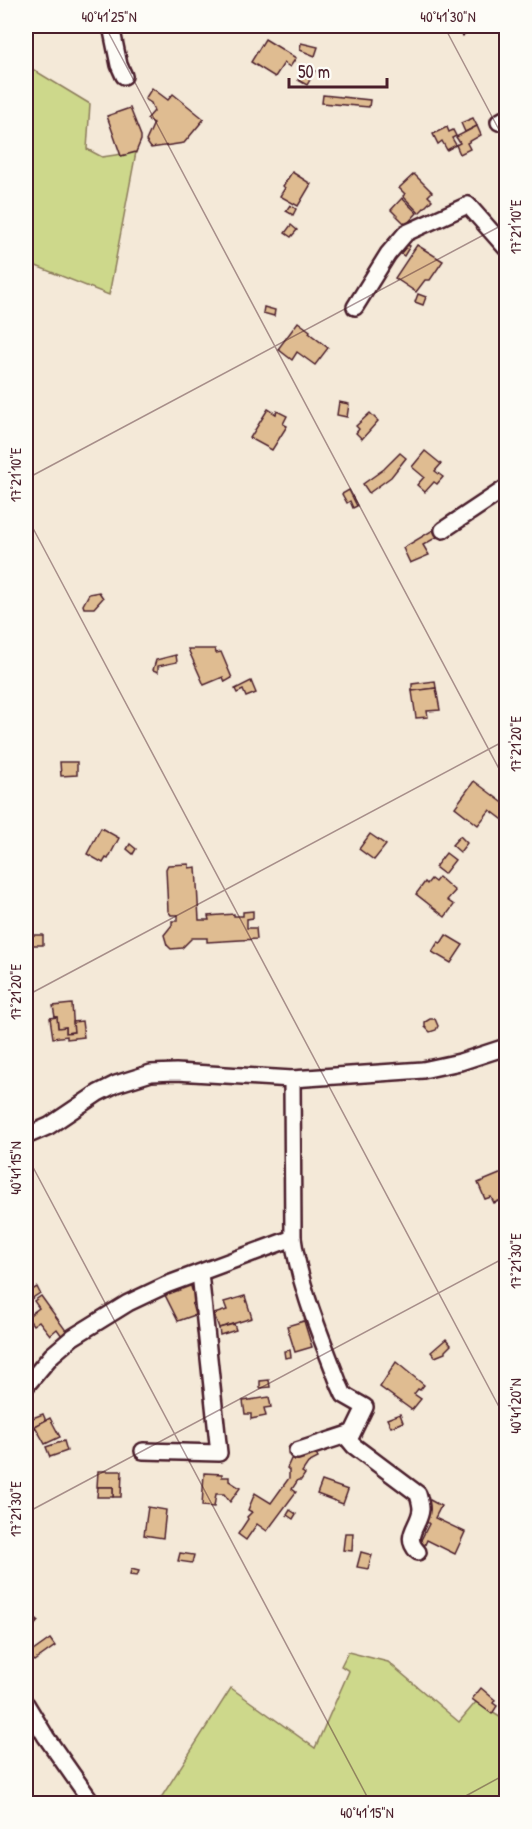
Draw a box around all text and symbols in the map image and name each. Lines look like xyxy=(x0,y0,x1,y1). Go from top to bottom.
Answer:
text: 40°41'25"N xyxy=(81,6,137,27)
text: 40°41'30"N xyxy=(420,6,476,27)
scale bar xyxy=(289,51,386,89)
text: 50 m xyxy=(298,59,330,84)
text: 17°21'10"E xyxy=(505,199,526,254)
text: 17°21'10"E xyxy=(5,447,26,502)
text: 17°21'20"E xyxy=(505,716,526,772)
text: 17°21'20"E xyxy=(5,964,26,1020)
text: 40°41'15"N xyxy=(5,1141,26,1195)
text: 17°21'30"E xyxy=(505,1233,526,1289)
text: 40°41'20"N xyxy=(505,1378,526,1434)
text: 17°21'30"E xyxy=(5,1481,26,1537)
text: 40°41'15"N xyxy=(340,1802,394,1823)

